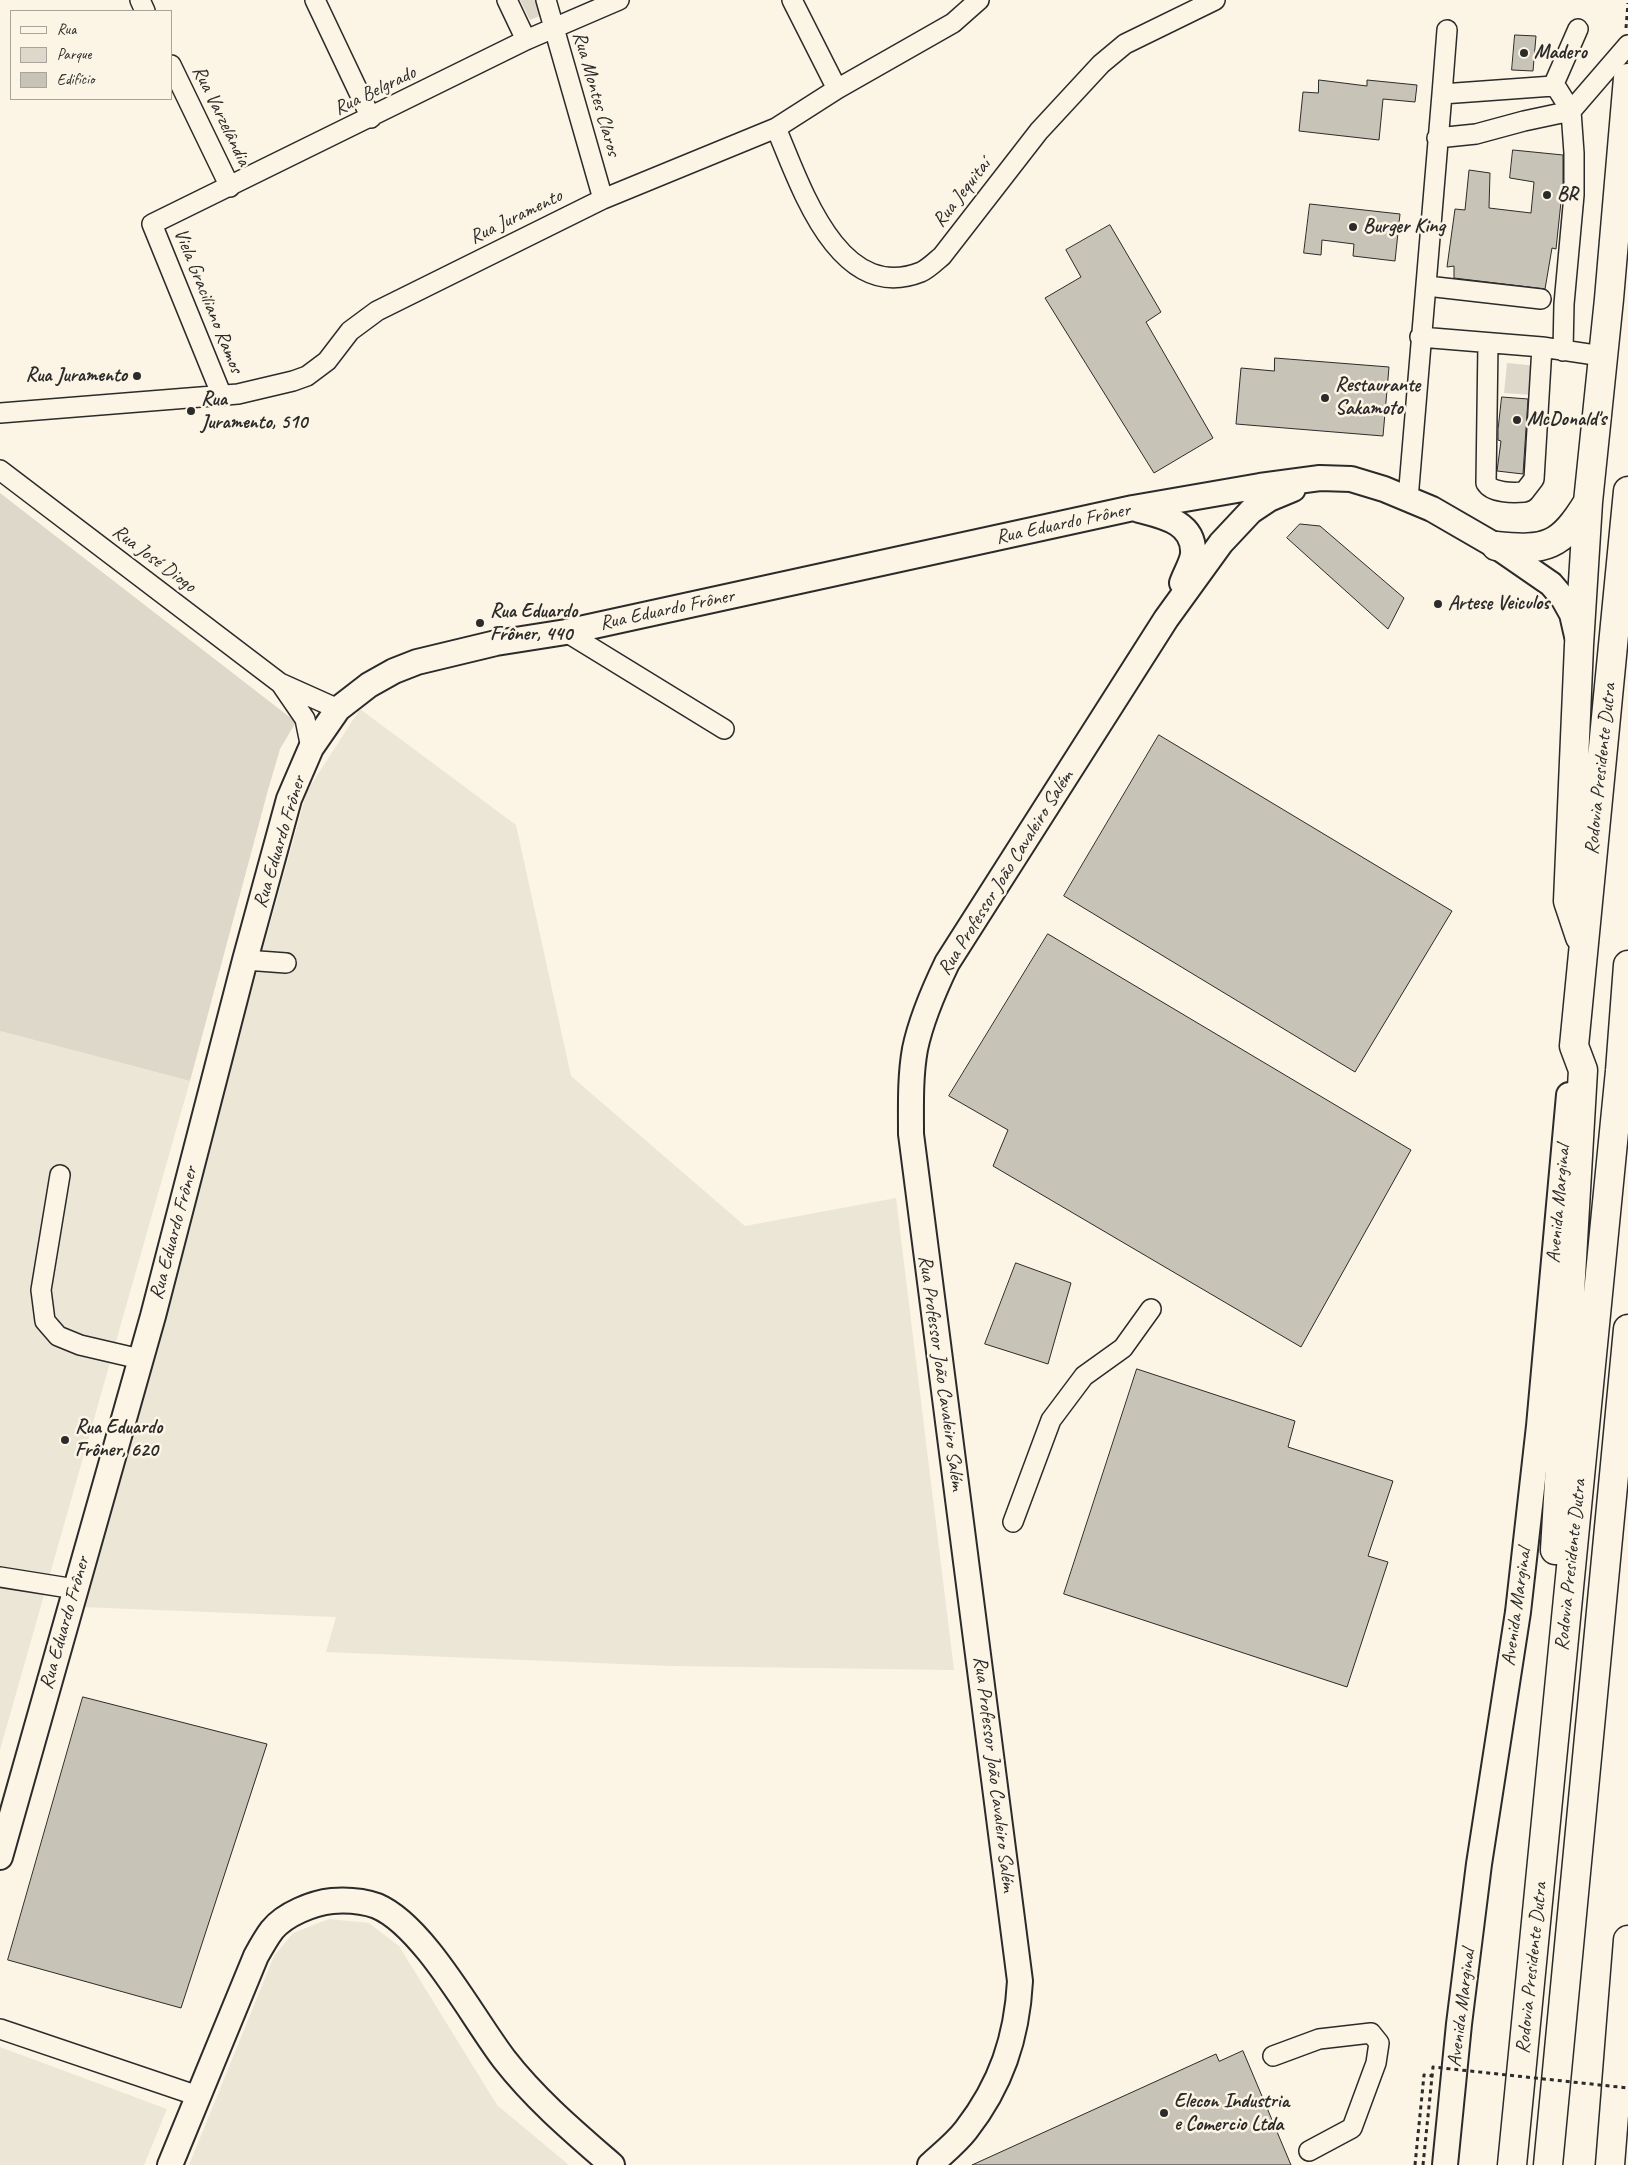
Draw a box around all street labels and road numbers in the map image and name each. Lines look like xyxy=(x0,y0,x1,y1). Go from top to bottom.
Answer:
street label: Rua Montes Claros xyxy=(567,29,625,159)
street label: Rua Belgrado xyxy=(330,61,420,121)
street label: Rua Varzelândia xyxy=(186,62,256,170)
street label: Rua Jequitaí xyxy=(928,154,996,232)
street label: Rua Juramento xyxy=(466,184,566,250)
street label: Viela Graciliano Ramos xyxy=(168,225,248,377)
street label: Rua Eduardo Frôner xyxy=(994,498,1132,550)
street label: Rua José Diogo xyxy=(108,520,200,598)
street label: Rua Eduardo Frôner xyxy=(598,584,736,636)
street label: Rodovia Presidente Dutra xyxy=(1580,682,1622,856)
street label: Rua Professor João Cavaleiro Salém xyxy=(933,766,1079,980)
street label: Rua Eduardo Frôner xyxy=(249,773,311,911)
street label: Avenida Marginal xyxy=(1542,1144,1576,1264)
street label: Rua Eduardo Frôner xyxy=(145,1164,203,1302)
street label: Rua Professor João Cavaleiro Salém xyxy=(913,1254,969,1492)
street label: Rodovia Presidente Dutra xyxy=(1550,1478,1592,1652)
street label: Avenida Marginal xyxy=(1497,1547,1537,1667)
street label: Rua Eduardo Frôner xyxy=(35,1554,95,1692)
street label: Rua Professor João Cavaleiro Salém xyxy=(968,1655,1020,1893)
street label: Rodovia Presidente Dutra xyxy=(1511,1881,1553,2055)
street label: Avenida Marginal xyxy=(1443,1948,1481,2068)

